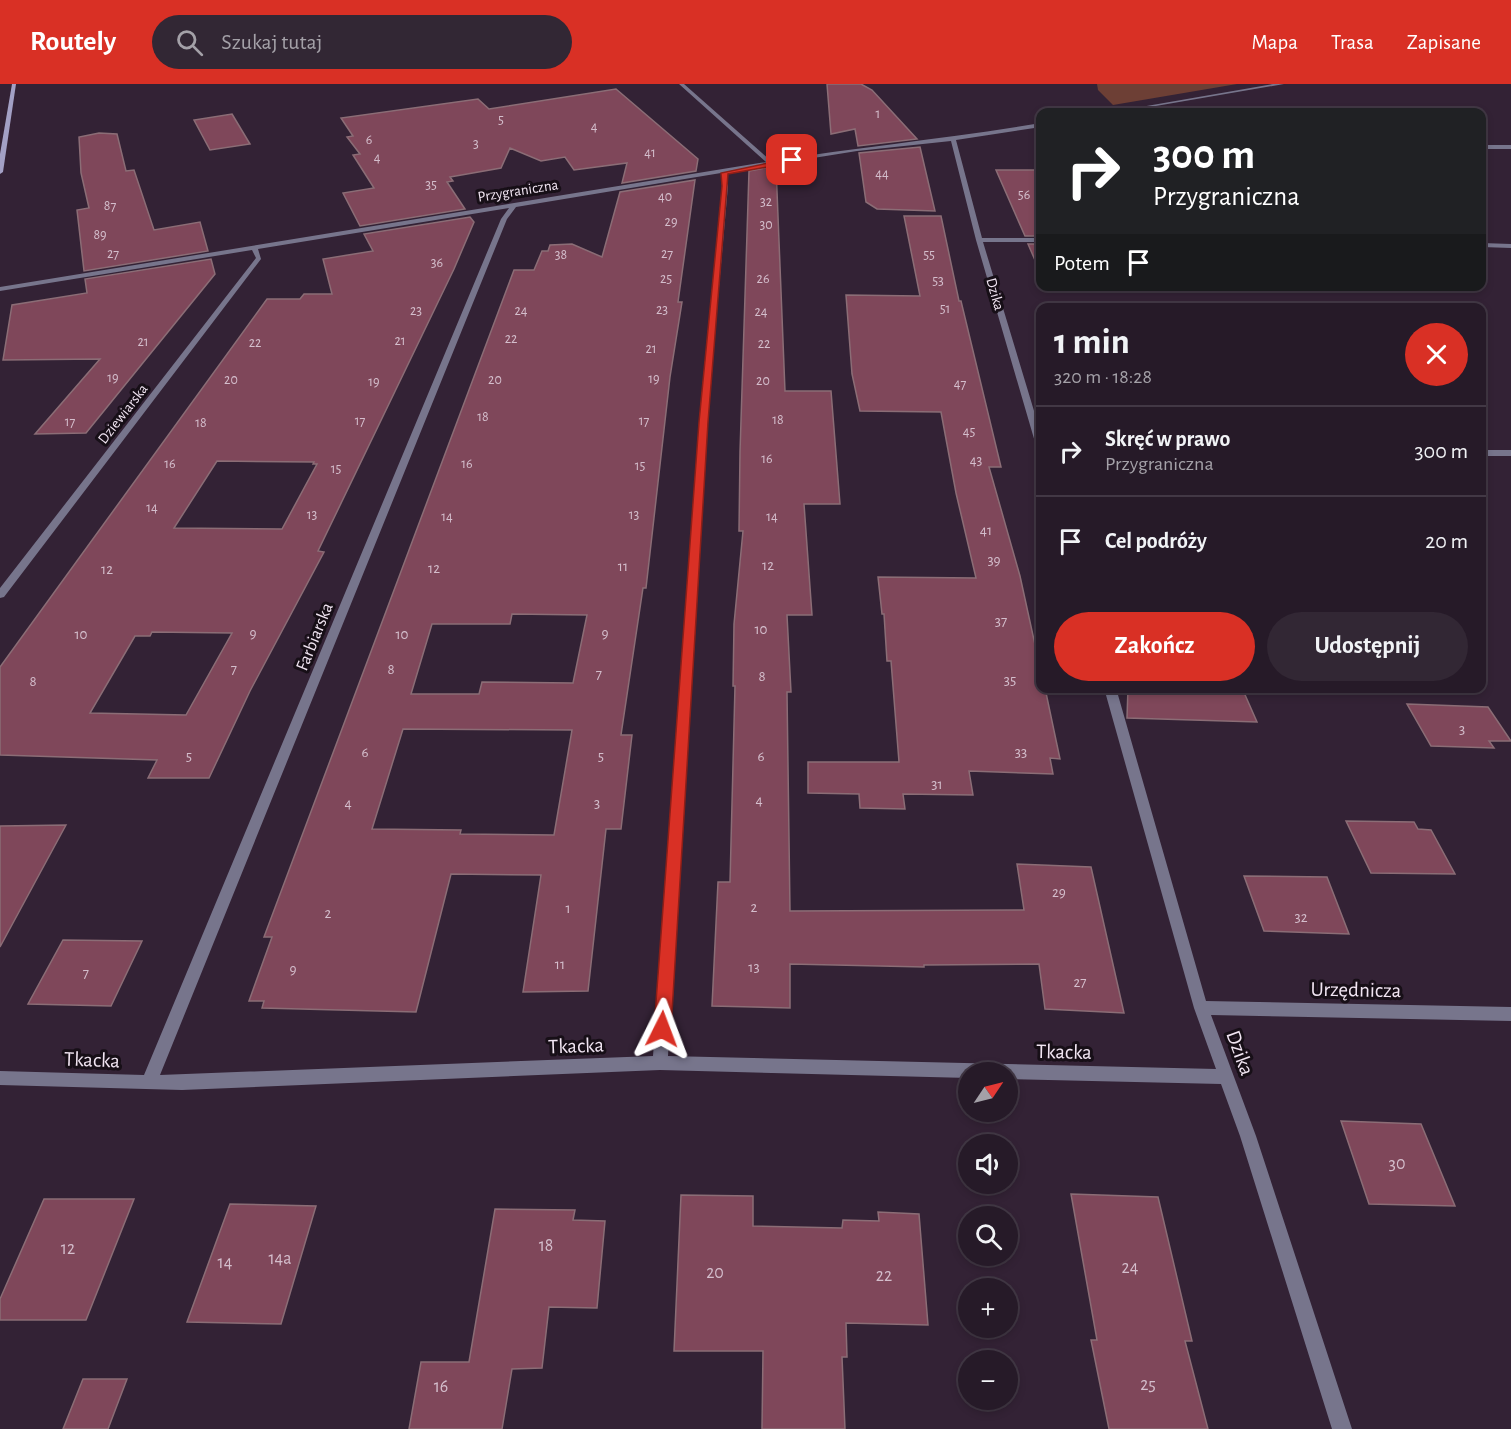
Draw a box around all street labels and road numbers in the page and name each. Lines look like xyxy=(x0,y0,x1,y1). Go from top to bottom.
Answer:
street label: Przygraniczna xyxy=(477,177,559,205)
street label: Dzika xyxy=(983,276,1007,312)
street label: Dziewiarska xyxy=(95,381,151,447)
street label: Farbiarska xyxy=(293,600,337,674)
street label: Urzędnicza xyxy=(1310,979,1402,1001)
street label: Dzika xyxy=(1222,1028,1258,1079)
street label: Tkacka xyxy=(548,1035,605,1057)
street label: Tkacka xyxy=(1036,1041,1092,1063)
street label: Tkacka xyxy=(64,1049,121,1071)

